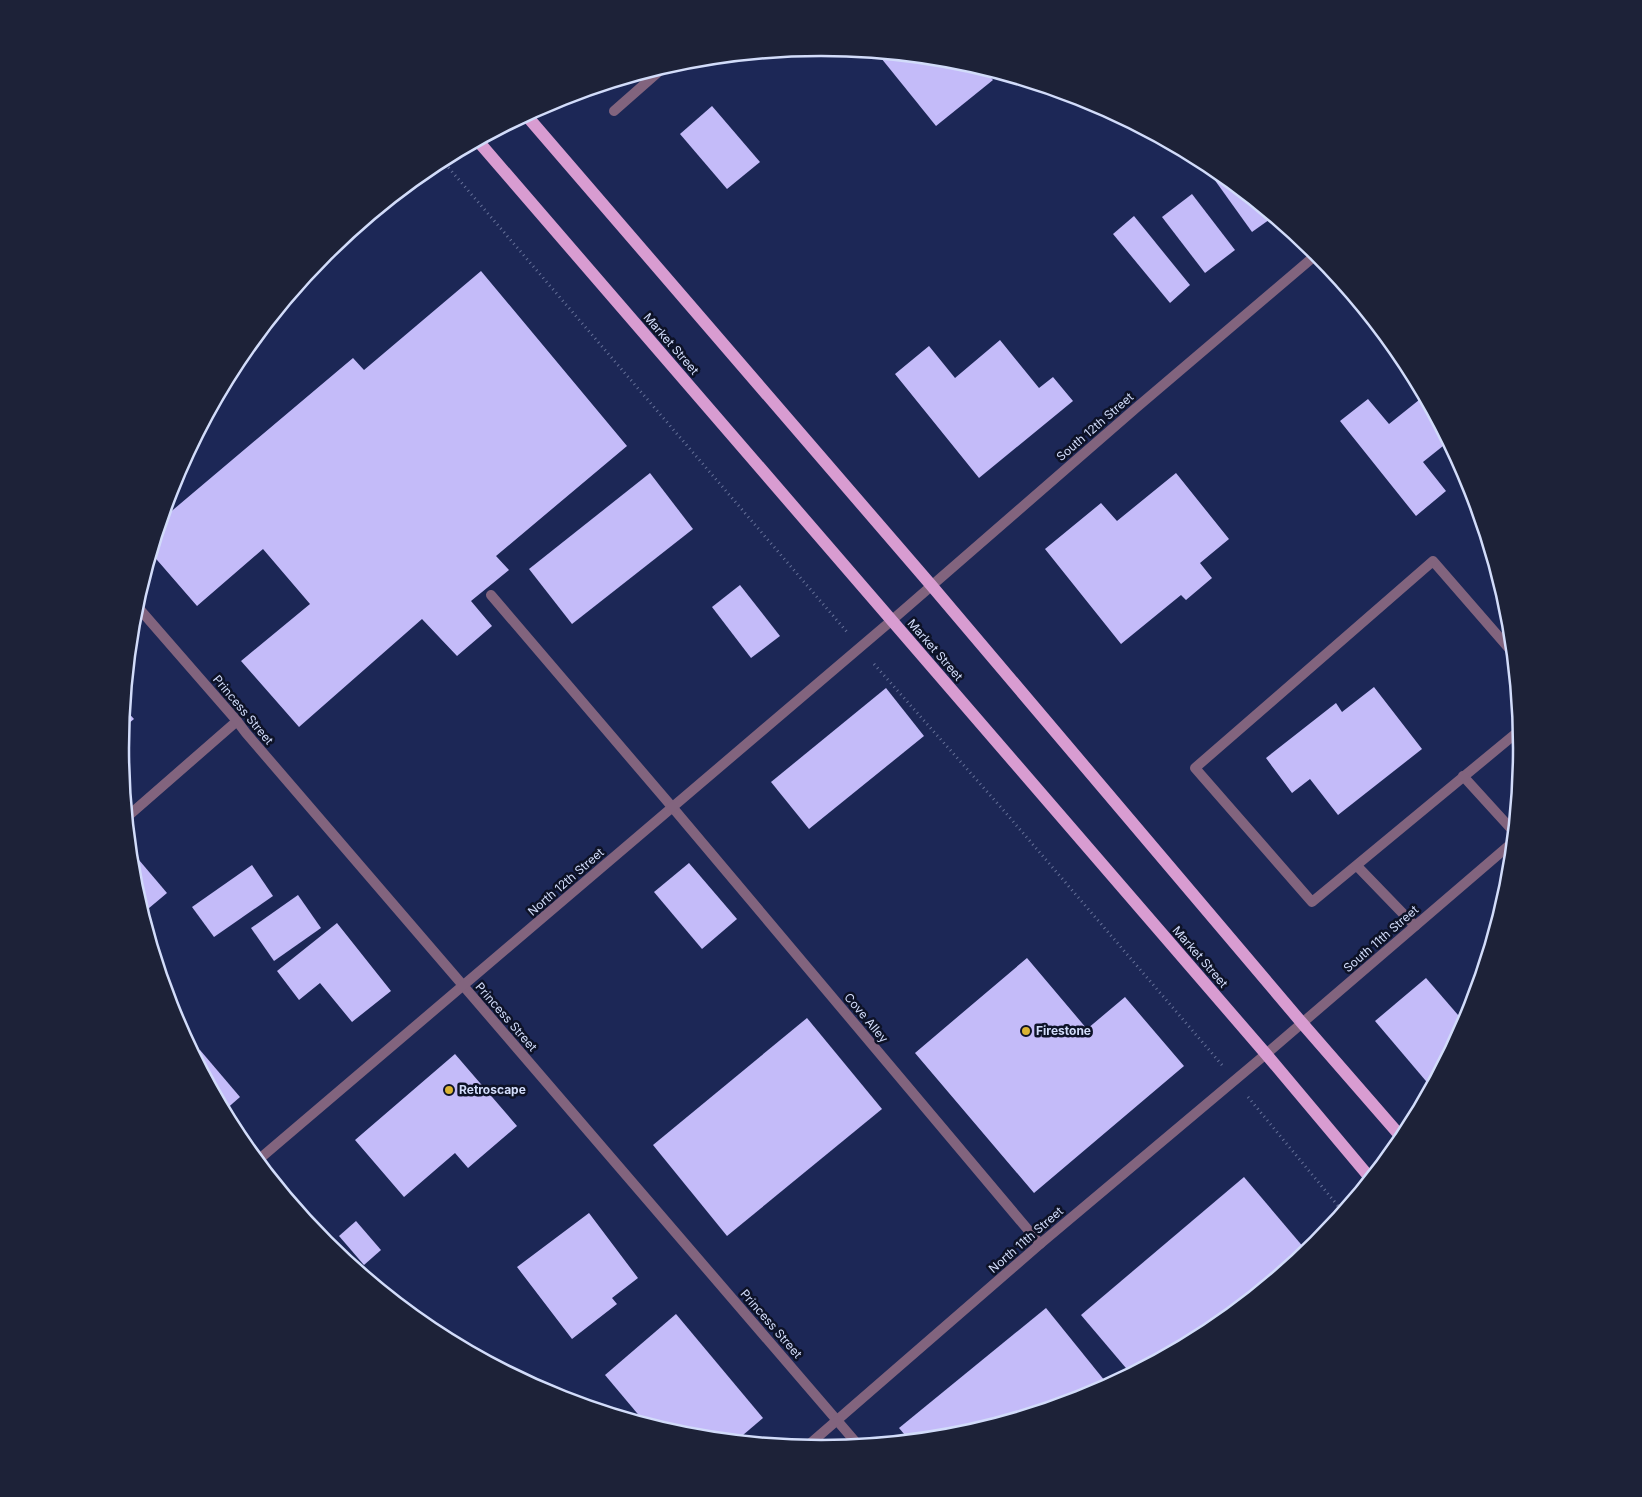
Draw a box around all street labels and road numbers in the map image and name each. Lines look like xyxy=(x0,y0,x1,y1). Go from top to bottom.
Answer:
street label: Market Street xyxy=(641,310,702,378)
street label: South 12th Street xyxy=(1053,389,1136,464)
street label: Market Street xyxy=(905,616,966,684)
street label: Princess Street xyxy=(210,672,277,748)
street label: North 12th Street xyxy=(525,844,607,919)
street label: South 11th Street xyxy=(1340,902,1421,975)
street label: Market Street xyxy=(1170,923,1231,991)
street label: Princess Street xyxy=(472,979,540,1054)
street label: Cove Alley xyxy=(841,990,892,1046)
street label: North 11th Street xyxy=(985,1203,1066,1276)
street label: Princess Street xyxy=(737,1286,805,1361)

